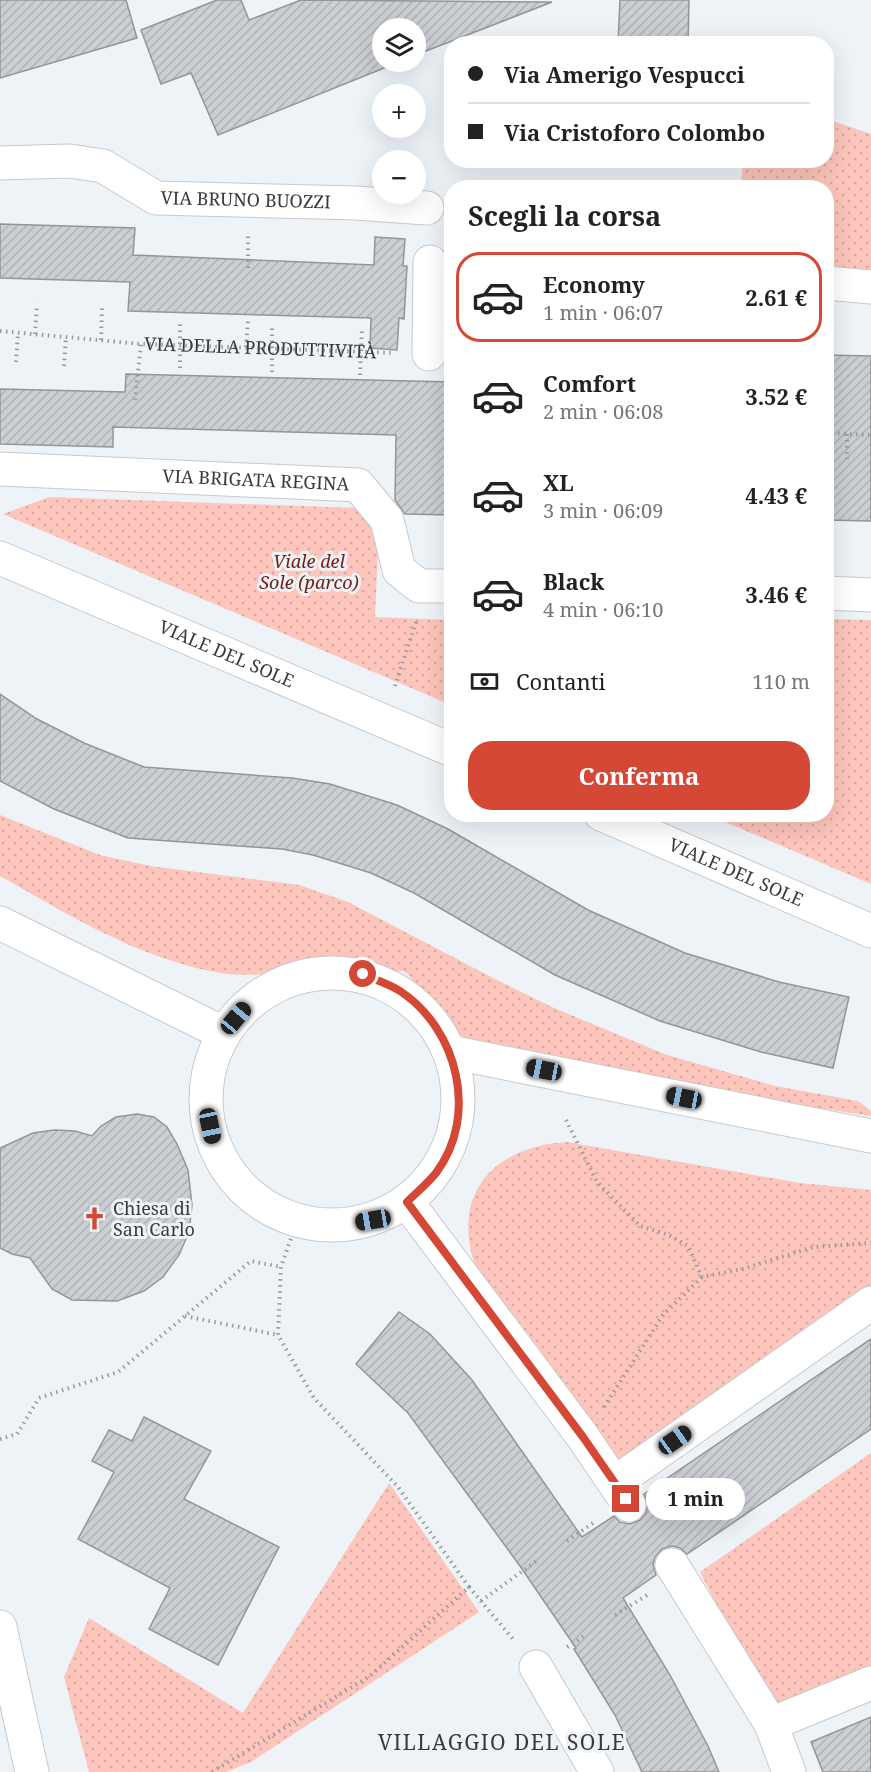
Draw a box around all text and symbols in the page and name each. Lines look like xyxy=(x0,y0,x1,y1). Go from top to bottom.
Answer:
map controls xyxy=(372,18,426,204)
button: layers xyxy=(372,18,426,72)
text: Via Amerigo Vespucci xyxy=(504,59,745,89)
button: + xyxy=(372,84,426,138)
text: Via Cristoforo Colombo xyxy=(504,117,765,147)
button: − xyxy=(372,150,426,204)
street label: VIA BRUNO BUOZZI xyxy=(160,185,331,213)
text: Scegli la corsa xyxy=(468,197,661,234)
text: Economy xyxy=(543,269,645,299)
icon: car xyxy=(471,270,525,324)
text: 2.61 € xyxy=(745,282,807,312)
text: 1 min · 06:07 xyxy=(543,299,663,326)
street label: VIA DELLA PRODUTTIVITÀ xyxy=(144,331,377,363)
text: Comfort xyxy=(543,368,636,398)
icon: car xyxy=(471,369,525,423)
text: 3.52 € xyxy=(745,381,807,411)
text: 2 min · 06:08 xyxy=(543,398,663,425)
street label: VIA BRIGATA REGINA xyxy=(162,463,350,496)
text: XL xyxy=(543,467,574,497)
icon: car xyxy=(471,468,525,522)
text: 4.43 € xyxy=(745,480,807,510)
text: 3 min · 06:09 xyxy=(543,497,663,524)
park label: Viale del Sole (parco) xyxy=(259,549,359,594)
text: Black xyxy=(543,566,604,596)
icon: car xyxy=(471,567,525,621)
text: 3.46 € xyxy=(745,579,807,609)
text: 4 min · 06:10 xyxy=(543,596,663,623)
street label: VIALE DEL SOLE xyxy=(156,614,298,693)
icon: cash xyxy=(468,665,501,698)
text: Contanti xyxy=(516,666,606,696)
text: 110 m xyxy=(752,668,810,695)
button: Conferma xyxy=(468,741,810,810)
street label: VIALE DEL SOLE xyxy=(665,832,807,911)
route start xyxy=(349,960,376,987)
car xyxy=(218,998,254,1038)
car xyxy=(525,1058,563,1082)
car xyxy=(665,1086,703,1110)
car xyxy=(197,1107,223,1145)
place label: Chiesa di San Carlo xyxy=(113,1196,195,1241)
church icon: Chiesa di San Carlo xyxy=(82,1206,108,1232)
car xyxy=(354,1208,392,1232)
car xyxy=(655,1422,695,1458)
callout: 1 min xyxy=(647,1478,746,1520)
route end xyxy=(612,1485,639,1512)
text: 1 min xyxy=(667,1485,724,1512)
district label: VILLAGGIO DEL SOLE xyxy=(378,1728,626,1756)

